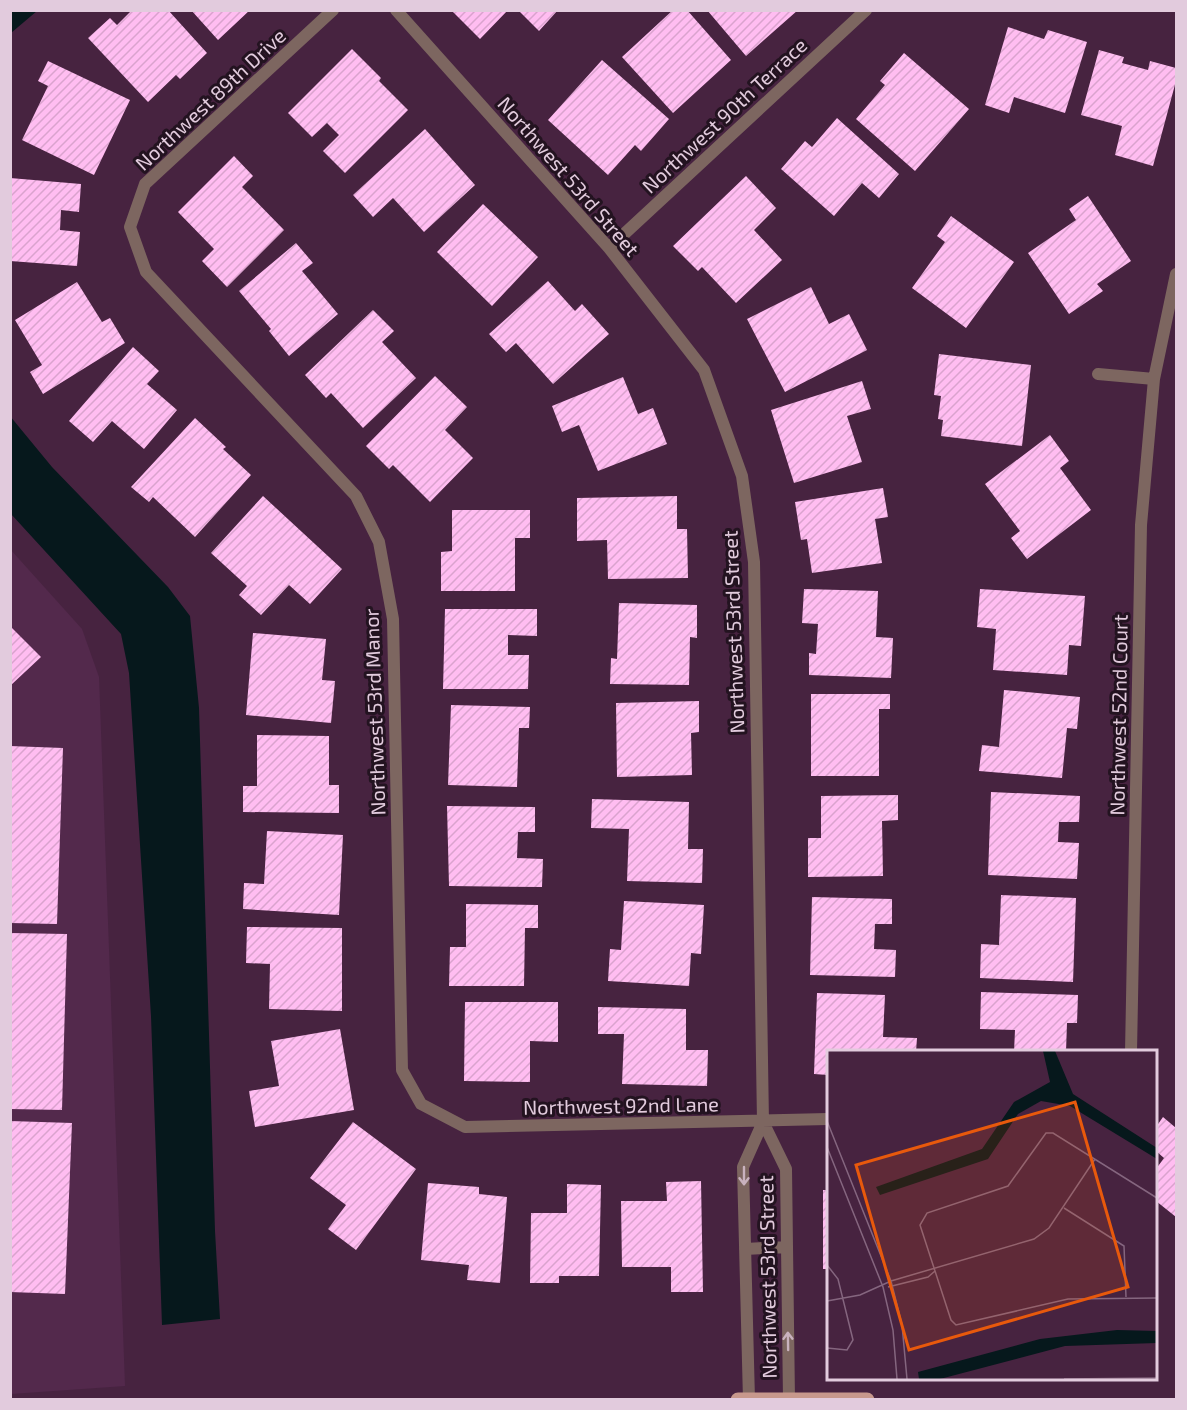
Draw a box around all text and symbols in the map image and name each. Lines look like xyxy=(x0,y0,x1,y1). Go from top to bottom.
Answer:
street label: Northwest 89th Drive xyxy=(130,23,290,175)
street label: Northwest 90th Terrace xyxy=(637,32,811,198)
street label: Northwest 53rd Street xyxy=(493,91,645,261)
street label: Northwest 53rd Street xyxy=(717,530,749,734)
street label: Northwest 53rd Manor xyxy=(358,608,390,816)
street label: Northwest 52nd Court xyxy=(1104,614,1132,816)
inset map xyxy=(827,1050,1157,1380)
street label: Northwest 92nd Lane xyxy=(523,1091,719,1119)
one-way arrow xyxy=(738,1166,750,1186)
street label: Northwest 53rd Street xyxy=(753,1175,781,1379)
one-way arrow xyxy=(782,1332,794,1352)

